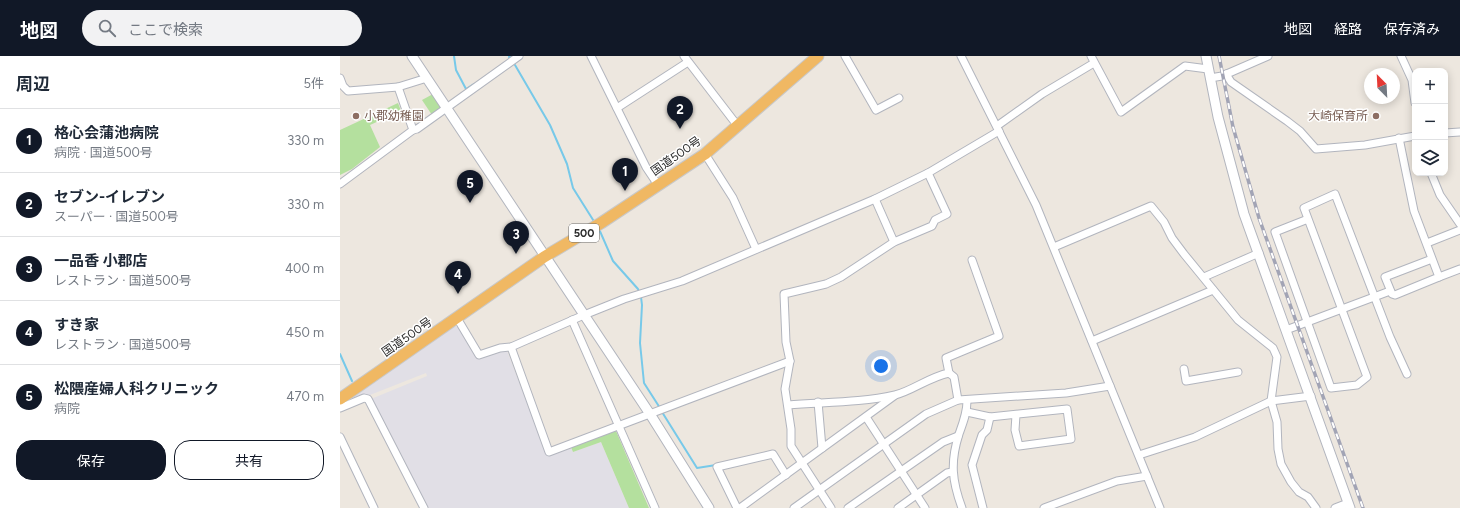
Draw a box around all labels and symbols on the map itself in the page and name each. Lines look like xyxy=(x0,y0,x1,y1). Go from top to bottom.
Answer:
north arrow xyxy=(1364,68,1400,104)
pin: 2 xyxy=(667,96,693,129)
place label: 小郡幼稚園 xyxy=(364,109,424,123)
place label: 大崎保育所 xyxy=(1308,109,1368,123)
marker: 小郡幼稚園 xyxy=(351,111,361,121)
marker: 大崎保育所 xyxy=(1371,111,1381,121)
street label: 国道500号 xyxy=(648,134,704,178)
pin: 1 xyxy=(612,158,638,191)
pin: 5 xyxy=(457,170,483,203)
pin: 3 xyxy=(503,221,529,254)
road number: 500 xyxy=(569,224,599,242)
pin: 4 xyxy=(445,261,471,294)
street label: 国道500号 xyxy=(379,315,435,359)
your location xyxy=(871,356,891,376)

